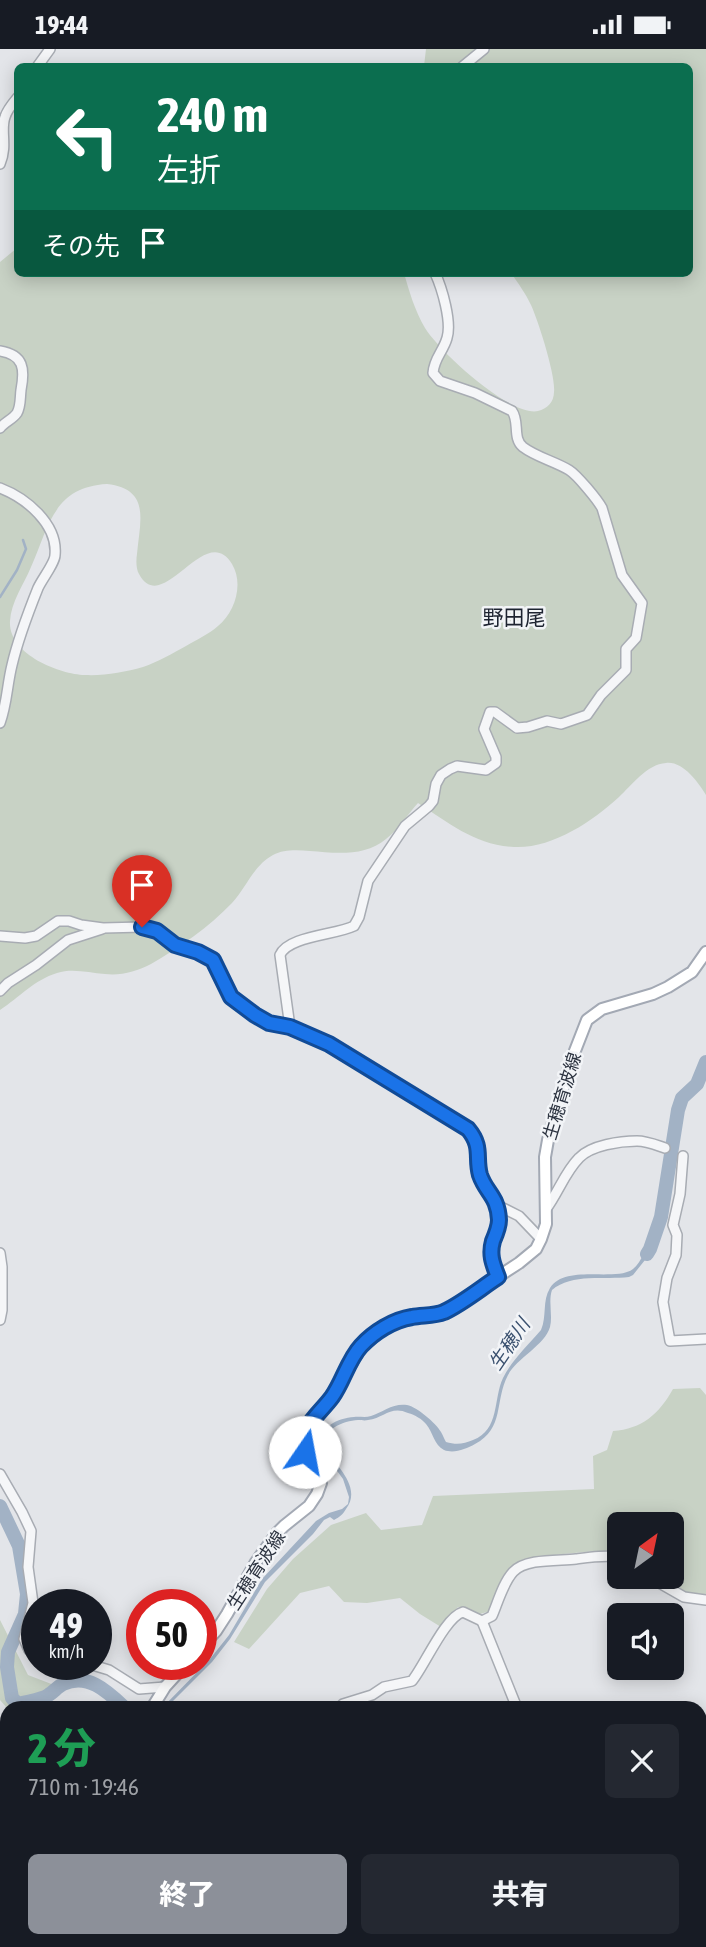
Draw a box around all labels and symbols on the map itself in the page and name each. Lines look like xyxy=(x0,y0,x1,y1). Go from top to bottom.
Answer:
district label: 野田尾 xyxy=(483,605,546,629)
pin xyxy=(112,855,172,927)
street label: 生穂育波線 xyxy=(539,1050,585,1142)
water label: 生穂川 xyxy=(484,1313,535,1374)
position arrow xyxy=(268,1415,342,1489)
north arrow xyxy=(607,1512,684,1589)
street label: 生穂育波線 xyxy=(223,1527,289,1613)
speed limit sign: 50 xyxy=(126,1589,217,1680)

